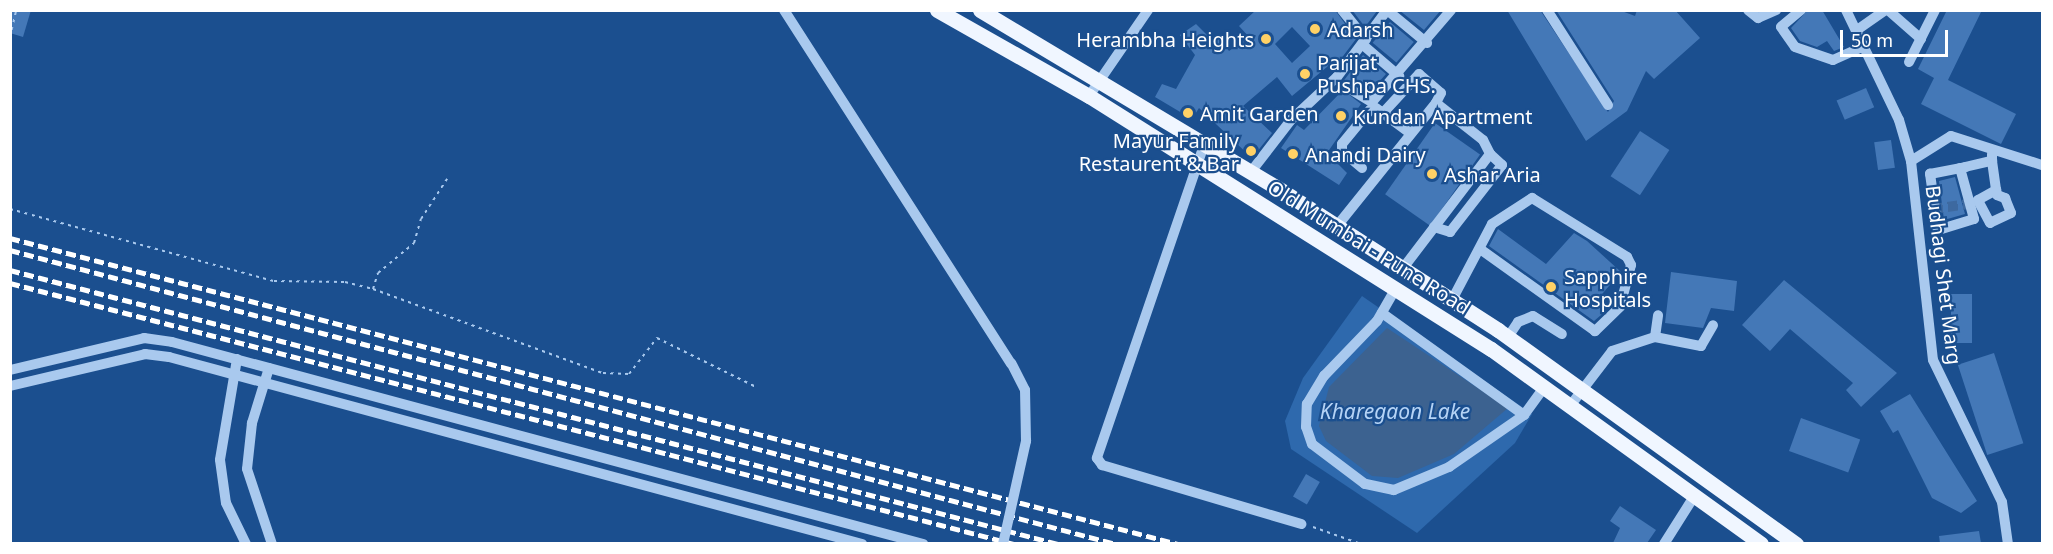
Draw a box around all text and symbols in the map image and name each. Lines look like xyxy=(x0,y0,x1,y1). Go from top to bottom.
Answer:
place label: Adarsh xyxy=(1327,17,1393,41)
scale bar xyxy=(1843,18,1951,56)
marker: Adarsh xyxy=(1308,22,1322,36)
place label: Herambha Heights xyxy=(1076,27,1254,51)
text: 50 m xyxy=(1851,28,1893,52)
marker: Herambha Heights xyxy=(1259,32,1273,46)
place label: Parijat Pushpa CHS. xyxy=(1317,51,1436,98)
marker: Parijat Pushpa CHS. xyxy=(1298,67,1312,81)
place label: Amit Garden xyxy=(1200,101,1319,125)
place label: Kundan Apartment xyxy=(1353,104,1533,128)
marker: Amit Garden xyxy=(1181,106,1195,120)
marker: Kundan Apartment xyxy=(1334,109,1348,123)
place label: Mayur Family Restaurent & Bar xyxy=(1079,128,1239,175)
place label: Anandi Dairy xyxy=(1305,142,1426,166)
marker: Mayur Family Restaurent & Bar xyxy=(1244,144,1258,158)
marker: Anandi Dairy xyxy=(1286,147,1300,161)
place label: Ashar Aria xyxy=(1444,162,1541,186)
marker: Ashar Aria xyxy=(1425,167,1439,181)
street label: Old Mumbai - Pune Road xyxy=(1263,175,1475,319)
street label: Budhagi Shet Marg xyxy=(1921,184,1967,366)
place label: Sapphire Hospitals xyxy=(1564,264,1651,311)
marker: Sapphire Hospitals xyxy=(1542,278,1560,296)
water label: Kharegaon Lake xyxy=(1320,398,1470,424)

